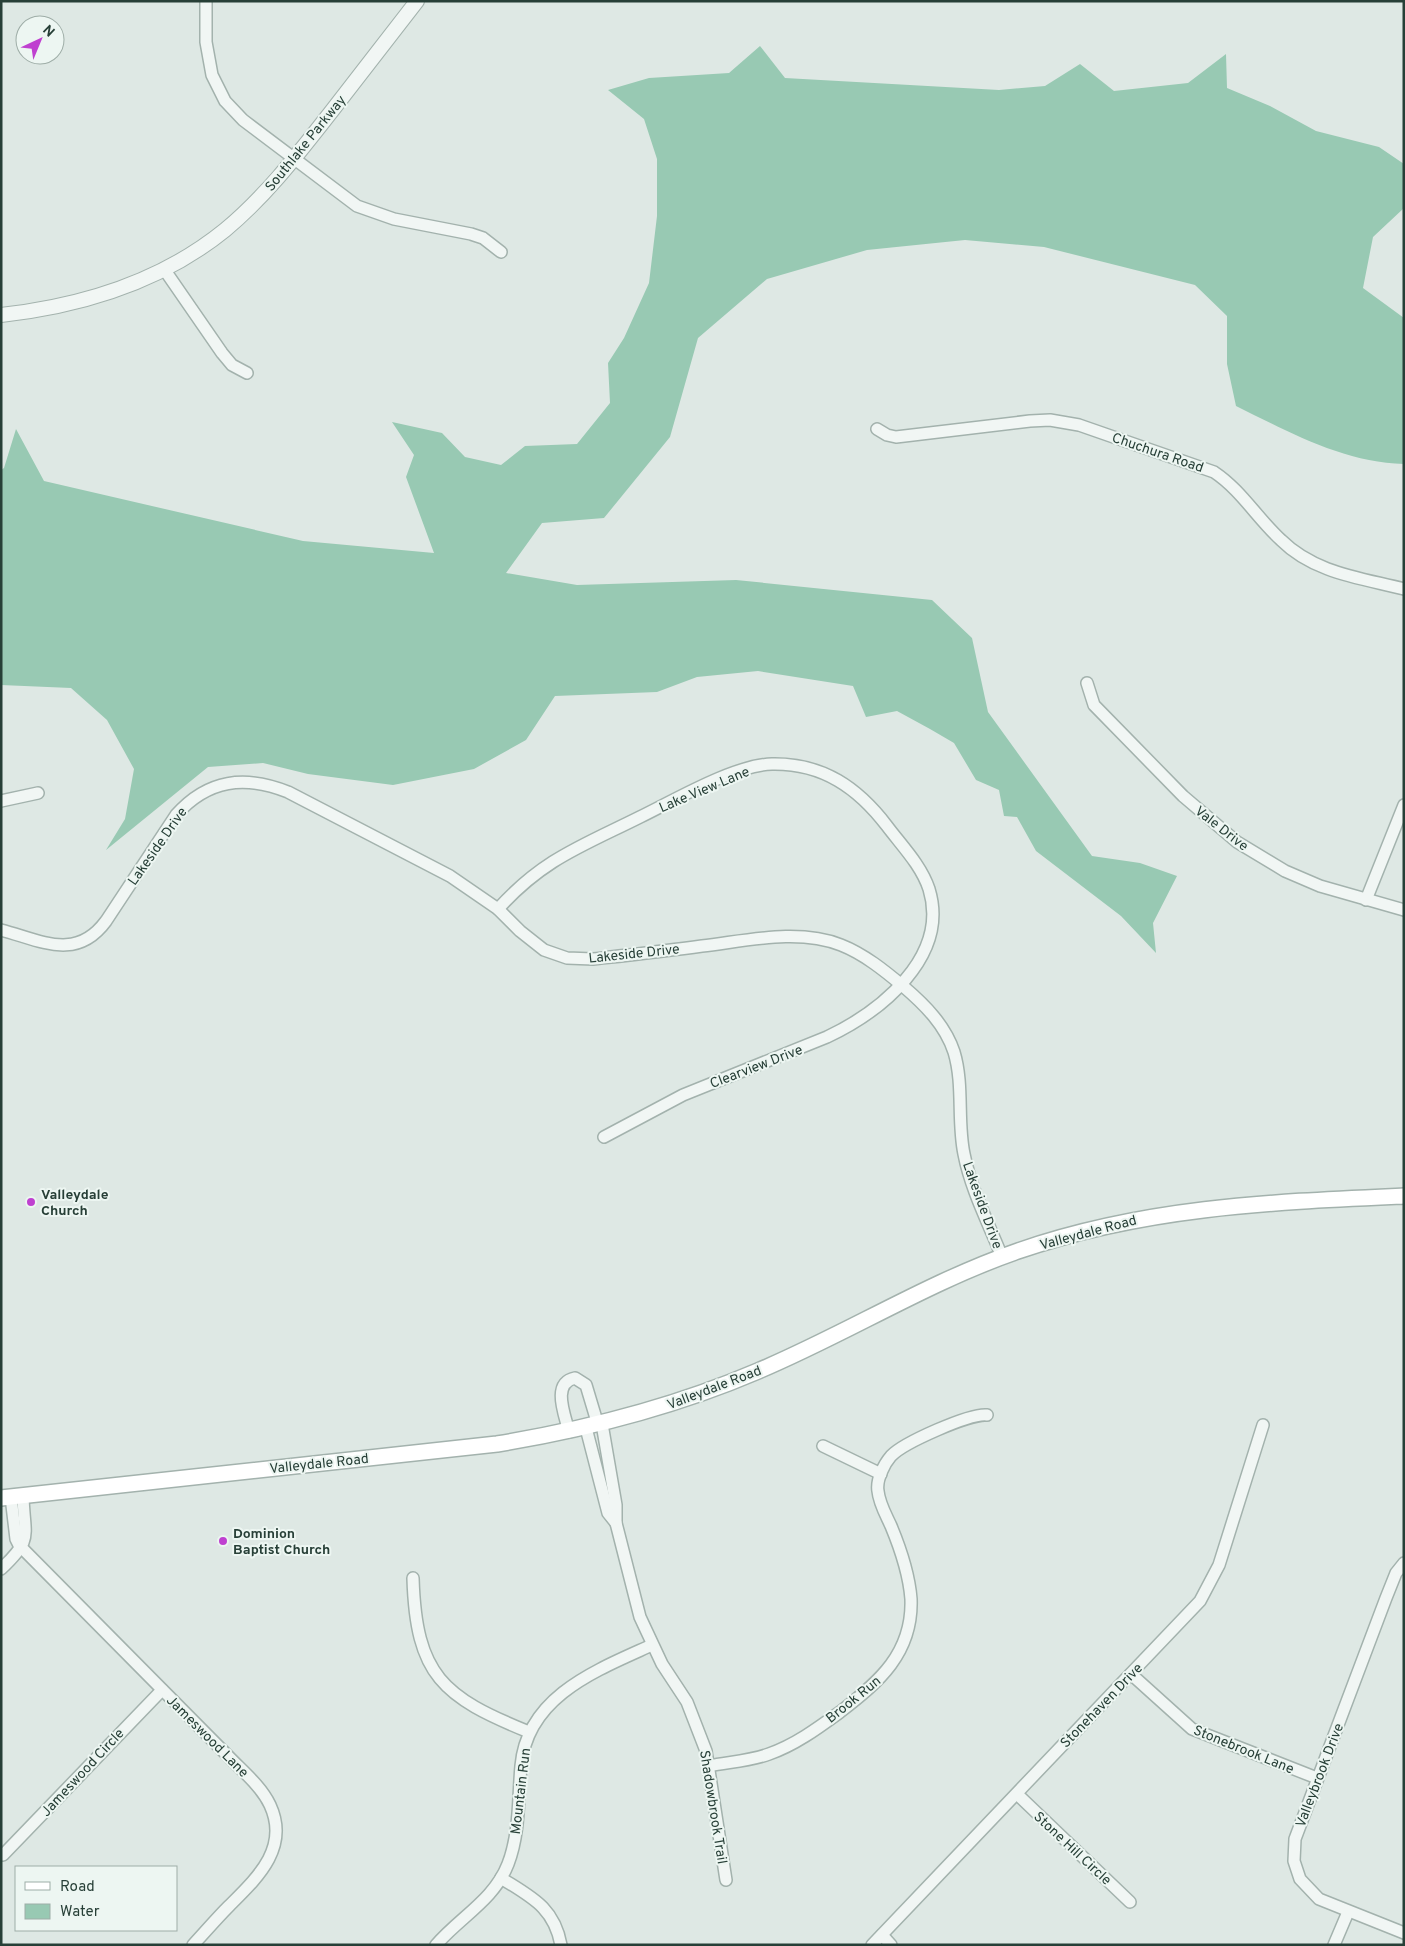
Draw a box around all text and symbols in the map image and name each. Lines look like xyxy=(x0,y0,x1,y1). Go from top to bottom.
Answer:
north arrow xyxy=(15,15,65,65)
text: N xyxy=(38,22,58,41)
street label: Southlake Parkway xyxy=(262,92,350,195)
street label: Chuchura Road xyxy=(1109,430,1206,477)
street label: Lake View Lane xyxy=(657,764,752,817)
street label: Vale Drive xyxy=(1191,803,1251,855)
street label: Lakeside Drive xyxy=(125,804,191,889)
street label: Lakeside Drive xyxy=(588,941,681,968)
street label: Clearview Drive xyxy=(708,1042,805,1093)
street label: Lakeside Drive xyxy=(958,1160,1005,1251)
place label: Valleydale Church xyxy=(41,1187,109,1220)
marker: Valleydale Church xyxy=(25,1196,37,1208)
street label: Valleydale Road xyxy=(1038,1212,1139,1255)
street label: Valleydale Road xyxy=(665,1363,764,1414)
street label: Valleydale Road xyxy=(269,1451,370,1478)
place label: Dominion Baptist Church xyxy=(233,1526,330,1559)
marker: Dominion Baptist Church xyxy=(217,1535,229,1547)
street label: Stonehaven Drive xyxy=(1057,1660,1147,1752)
street label: Brook Run xyxy=(823,1673,885,1727)
street label: Jameswood Lane xyxy=(162,1692,252,1782)
street label: Valleybrook Drive xyxy=(1293,1721,1348,1830)
street label: Stonebrook Lane xyxy=(1191,1722,1296,1778)
street label: Jameswood Circle xyxy=(38,1726,128,1821)
street label: Mountain Run xyxy=(508,1747,535,1835)
street label: Shadowbrook Trail xyxy=(695,1749,730,1865)
street label: Stone Hill Circle xyxy=(1030,1809,1114,1889)
legend xyxy=(15,1866,178,1931)
text: Road xyxy=(60,1878,95,1897)
text: Water xyxy=(60,1903,100,1922)

